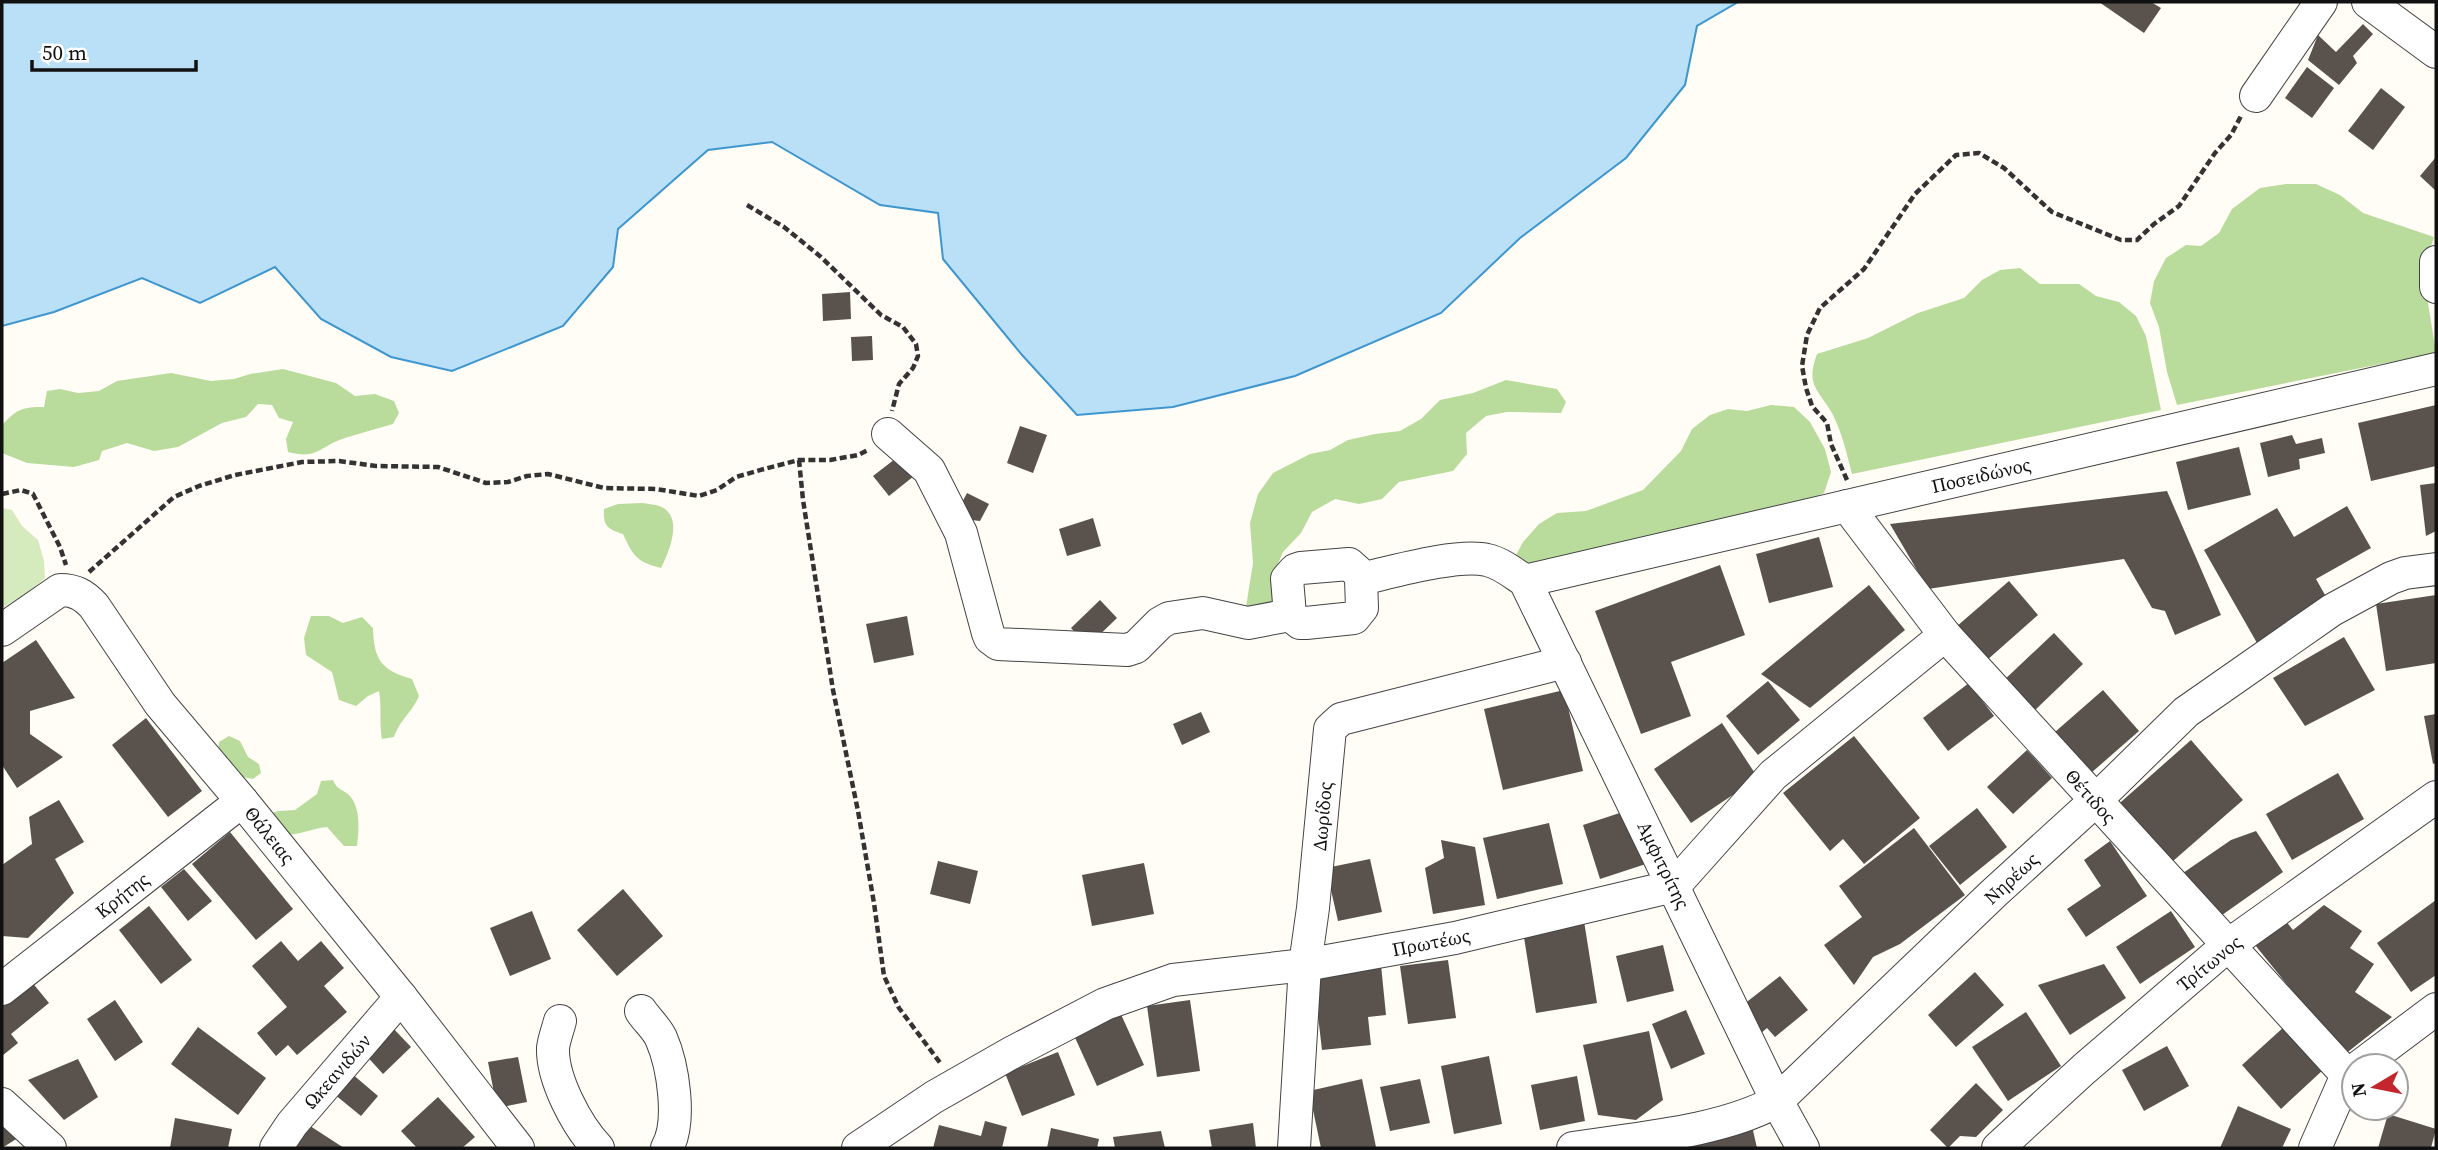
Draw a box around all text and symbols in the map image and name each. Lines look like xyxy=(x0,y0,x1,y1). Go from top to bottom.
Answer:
scale bar xyxy=(32,28,196,72)
text: 50 m xyxy=(42,38,87,67)
street label: Ποσειδώνος xyxy=(1929,451,2033,499)
street label: Θέτιδος xyxy=(2060,763,2122,829)
street label: Δωρίδος xyxy=(1306,780,1338,852)
street label: Θάλειας xyxy=(239,801,301,869)
street label: Αμφιτρίτης xyxy=(1632,817,1696,913)
street label: Νηρέως xyxy=(1978,846,2044,910)
street label: Κρήτης xyxy=(90,866,154,924)
street label: Πρωτέως xyxy=(1390,922,1472,962)
street label: Τρίτωνος xyxy=(2171,929,2247,997)
street label: Ωκεανιδών xyxy=(297,1028,377,1114)
north arrow xyxy=(2340,1052,2410,1122)
text: N xyxy=(2344,1081,2372,1099)

